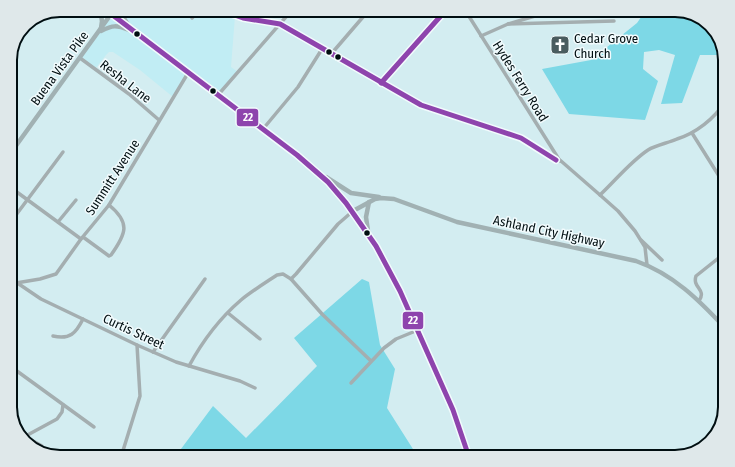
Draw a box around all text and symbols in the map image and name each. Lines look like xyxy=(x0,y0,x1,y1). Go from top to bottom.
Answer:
street label: Buena Vista Pike xyxy=(27,28,91,108)
unlabelled marker xyxy=(132,29,142,39)
place label: Cedar Grove Church xyxy=(574,31,638,61)
church icon: Cedar Grove Church xyxy=(549,34,571,56)
street label: Hydes Ferry Road xyxy=(490,38,551,124)
unlabelled marker xyxy=(324,47,334,57)
unlabelled marker xyxy=(333,52,343,62)
street label: Resha Lane xyxy=(97,57,154,106)
unlabelled marker xyxy=(208,86,218,96)
line badge: 22 xyxy=(236,108,259,127)
text: 22 xyxy=(242,111,253,124)
street label: Summitt Avenue xyxy=(82,137,142,218)
street label: Ashland City Highway xyxy=(492,212,606,251)
unlabelled marker xyxy=(362,228,372,238)
street label: Curtis Street xyxy=(101,311,167,352)
line badge: 22 xyxy=(402,311,424,330)
text: 22 xyxy=(407,314,418,327)

